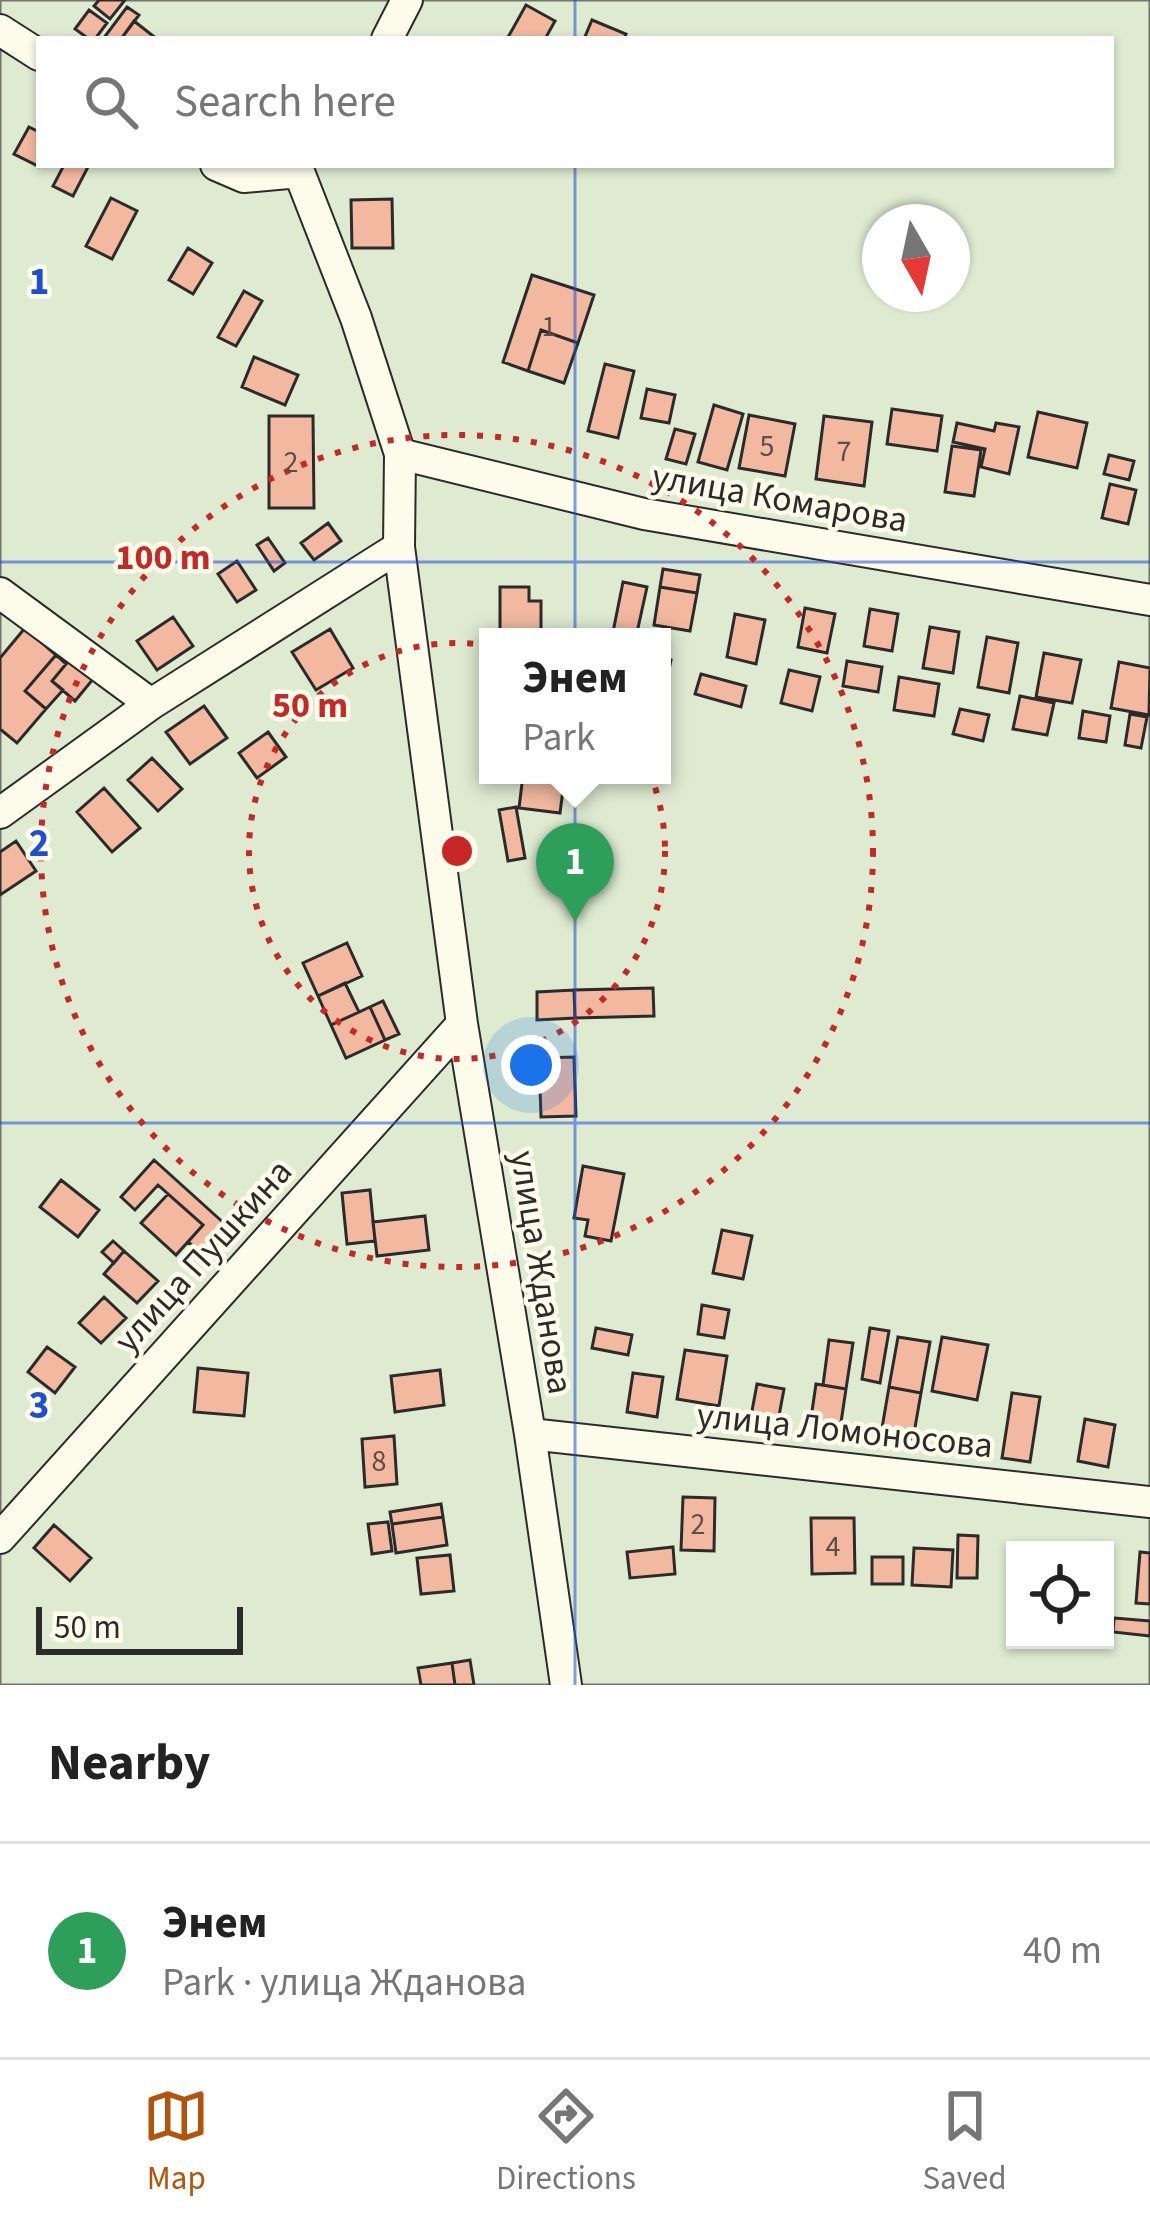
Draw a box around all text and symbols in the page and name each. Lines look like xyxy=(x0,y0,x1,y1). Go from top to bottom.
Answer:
search box xyxy=(36,36,1114,168)
icon: search xyxy=(78,69,144,135)
text: Search here xyxy=(174,70,396,134)
north arrow xyxy=(862,204,970,312)
text: 1 xyxy=(29,254,49,310)
house number: 1 xyxy=(542,305,556,348)
house number: 5 xyxy=(760,425,774,468)
house number: 7 xyxy=(837,430,851,473)
house number: 2 xyxy=(284,441,298,484)
street label: улица Комарова xyxy=(648,451,911,546)
text: 100 m xyxy=(115,532,211,583)
popup xyxy=(479,628,671,784)
text: Энем xyxy=(522,646,628,710)
text: 50 m xyxy=(272,680,348,731)
text: Park xyxy=(522,710,595,766)
text: 2 xyxy=(29,816,49,872)
pin: 1 xyxy=(536,823,614,922)
centre of rings xyxy=(436,830,478,872)
your location xyxy=(501,1035,561,1095)
street label: улица Жданова xyxy=(497,1147,586,1398)
street label: улица Пушкина xyxy=(102,1148,304,1364)
text: 3 xyxy=(29,1378,49,1434)
street label: улица Ломоносова xyxy=(694,1390,995,1471)
house number: 8 xyxy=(372,1440,386,1483)
house number: 2 xyxy=(691,1503,705,1546)
house number: 4 xyxy=(826,1525,841,1568)
map controls xyxy=(1006,1541,1114,1649)
button: locate xyxy=(1006,1541,1114,1649)
scale bar xyxy=(36,1601,243,1654)
text: 50 m xyxy=(54,1604,121,1651)
text: Nearby xyxy=(48,1727,210,1799)
text: Энем xyxy=(162,1891,267,1955)
text: 1 xyxy=(77,1923,97,1979)
text: 40 m xyxy=(1023,1923,1102,1979)
text: Park · улица Жданова xyxy=(162,1955,527,2011)
tab: Map xyxy=(143,2083,209,2202)
tab: Directions xyxy=(496,2083,636,2202)
tab: Saved xyxy=(922,2083,1007,2202)

